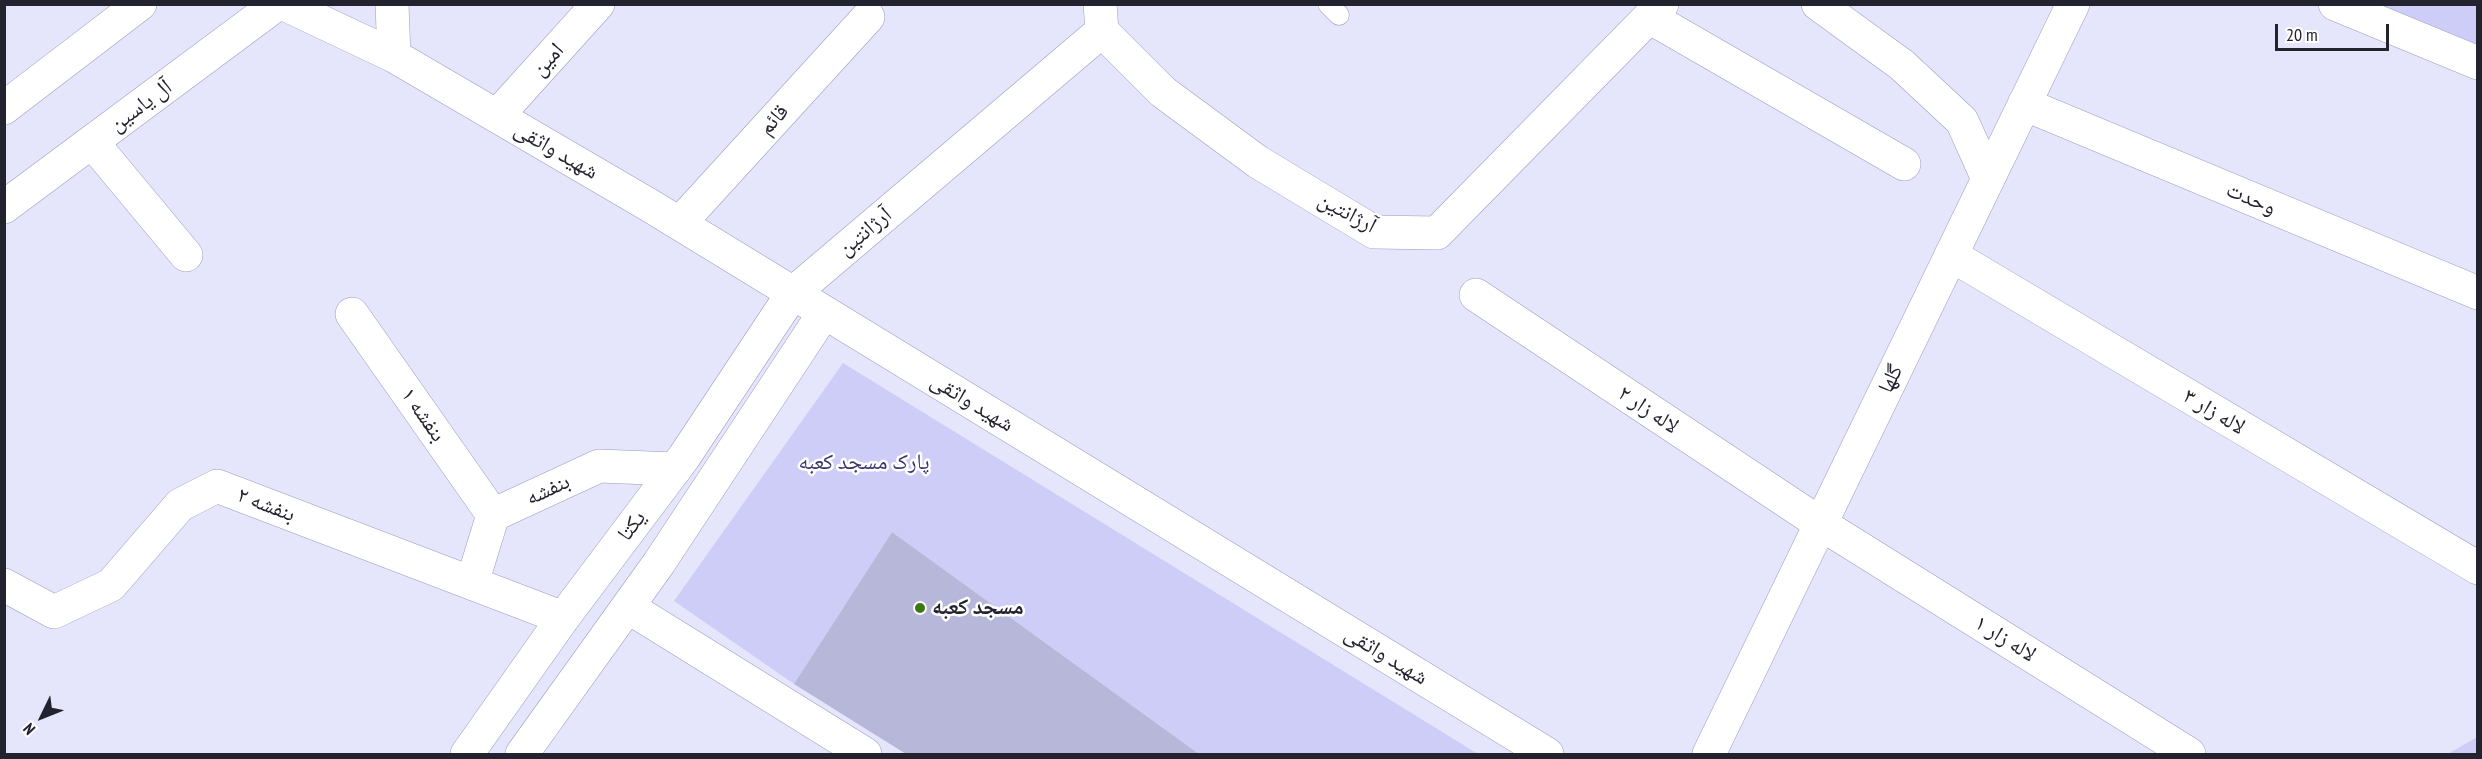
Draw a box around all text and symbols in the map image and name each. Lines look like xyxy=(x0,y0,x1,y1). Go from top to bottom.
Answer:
scale bar xyxy=(2278,12,2392,50)
text: 20 m xyxy=(2286,23,2318,46)
street label: امین xyxy=(526,38,570,82)
street label: آل یاسین xyxy=(105,74,177,138)
street label: قائم xyxy=(753,99,795,141)
street label: شهید واثقی xyxy=(509,116,603,186)
street label: وحدت xyxy=(2222,177,2280,221)
street label: آرژانتین xyxy=(1313,187,1381,239)
street label: آرژانتین xyxy=(833,202,897,262)
street label: گلها xyxy=(1873,360,1909,398)
street label: شهید واثقی xyxy=(926,368,1018,438)
street label: لاله زار ۲ xyxy=(1613,380,1683,440)
street label: بنفشه ۱ xyxy=(395,383,451,447)
street label: لاله زار ۳ xyxy=(2178,383,2250,441)
park label: پارک مسجد کعبه xyxy=(798,450,930,476)
street label: بنفشه xyxy=(522,468,574,512)
street label: بنفشه ۲ xyxy=(233,482,299,528)
street label: یکتا xyxy=(612,506,652,546)
place label: مسجد کعبه xyxy=(932,595,1024,621)
marker: مسجد کعبه xyxy=(913,601,927,615)
street label: لاله زار ۱ xyxy=(1969,610,2041,668)
street label: شهید واثقی xyxy=(1340,621,1432,691)
north arrow xyxy=(12,687,72,747)
text: N xyxy=(19,719,39,739)

